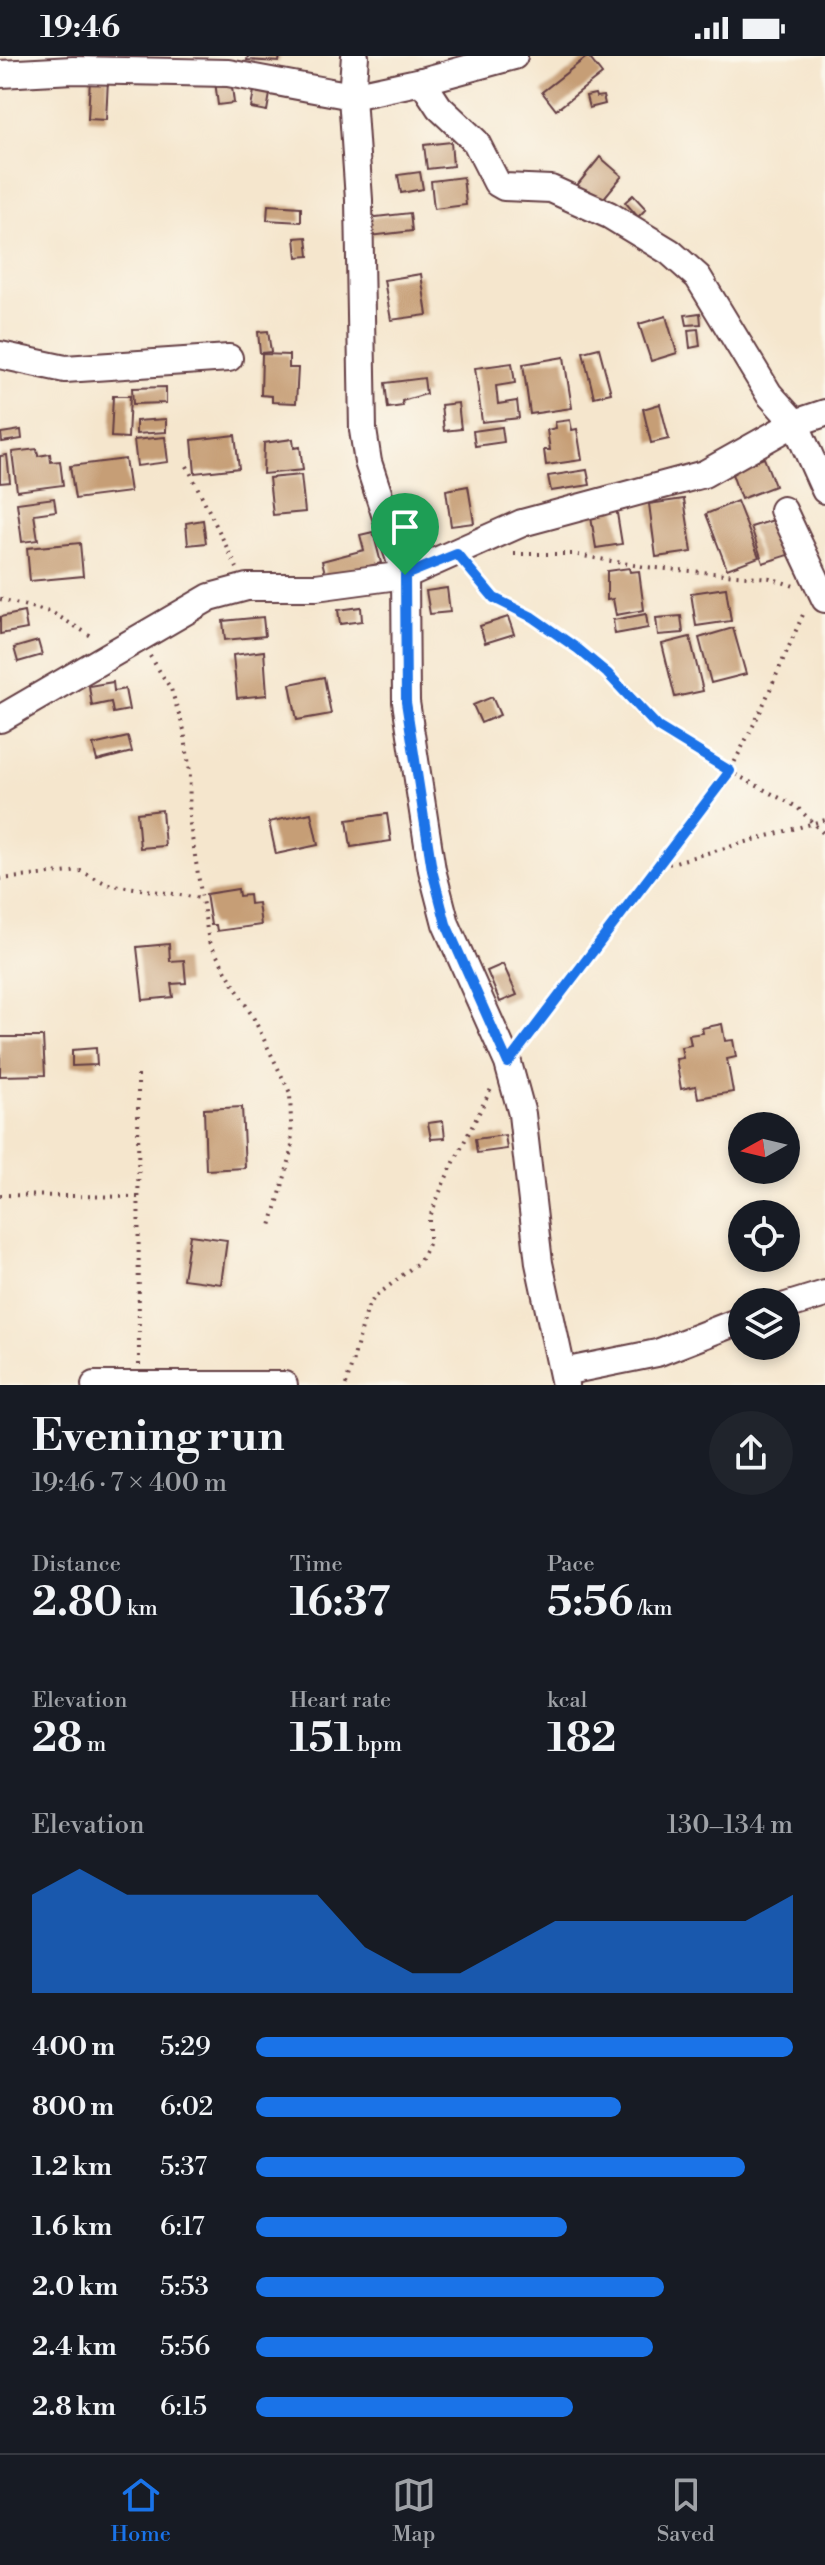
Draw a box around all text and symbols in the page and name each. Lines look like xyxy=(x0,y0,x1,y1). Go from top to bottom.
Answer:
text: 19:46 xyxy=(40,9,120,47)
pin xyxy=(371,493,439,575)
icon: arrive xyxy=(383,505,427,549)
north arrow xyxy=(728,1112,800,1184)
map controls xyxy=(728,1112,800,1360)
button: locate xyxy=(728,1200,800,1272)
button: layers xyxy=(728,1288,800,1360)
text: Evening run xyxy=(32,1409,285,1464)
button: share xyxy=(709,1411,793,1495)
text: 19:46 · 7 × 400 m xyxy=(32,1467,227,1499)
text: Distance xyxy=(32,1551,121,1578)
text: Time xyxy=(290,1551,343,1578)
text: Pace xyxy=(547,1551,595,1578)
text: 2.80 xyxy=(32,1578,123,1628)
text: 16:37 xyxy=(290,1578,390,1628)
text: 5:56 xyxy=(547,1578,633,1628)
text: km xyxy=(123,1595,158,1622)
text: /km xyxy=(633,1595,673,1622)
text: Elevation xyxy=(32,1687,127,1714)
text: Heart rate xyxy=(290,1687,391,1714)
text: kcal xyxy=(547,1687,587,1714)
text: 28 xyxy=(32,1714,82,1764)
text: 151 xyxy=(290,1714,353,1764)
text: 182 xyxy=(547,1714,616,1764)
text: m xyxy=(82,1731,106,1758)
text: bpm xyxy=(353,1731,402,1758)
text: Elevation xyxy=(32,1809,145,1841)
text: 130–134 m xyxy=(667,1809,793,1841)
text: 400 m xyxy=(32,2031,115,2063)
text: 5:29 xyxy=(160,2031,211,2063)
text: 800 m xyxy=(32,2091,114,2123)
text: 6:02 xyxy=(160,2091,213,2123)
text: 1.2 km xyxy=(32,2151,112,2183)
text: 5:37 xyxy=(160,2151,207,2183)
text: 1.6 km xyxy=(32,2211,112,2243)
text: 6:17 xyxy=(160,2211,205,2243)
text: 2.0 km xyxy=(32,2271,118,2303)
text: 5:53 xyxy=(160,2271,209,2303)
text: 2.4 km xyxy=(32,2331,117,2363)
text: 5:56 xyxy=(160,2331,210,2363)
text: 2.8 km xyxy=(32,2391,116,2423)
text: 6:15 xyxy=(160,2391,207,2423)
tab: Home xyxy=(110,2473,171,2548)
tab: Map xyxy=(392,2473,436,2548)
tab: Saved xyxy=(657,2473,715,2548)

